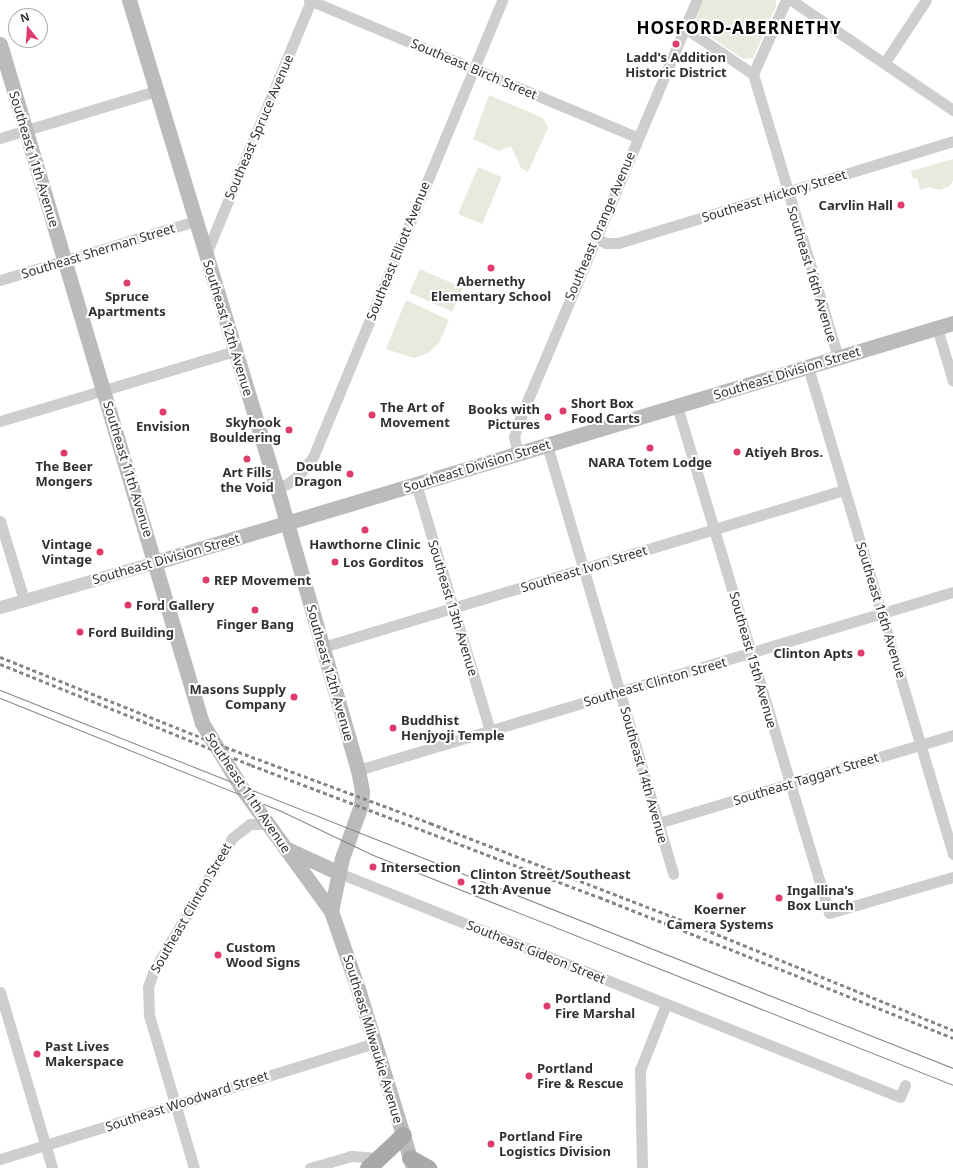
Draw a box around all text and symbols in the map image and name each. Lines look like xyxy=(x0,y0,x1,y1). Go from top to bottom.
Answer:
north arrow xyxy=(8,8,48,48)
text: N xyxy=(18,9,31,25)
district label: HOSFORD-ABERNETHY xyxy=(636,18,842,38)
street label: Southeast Birch Street xyxy=(409,35,539,103)
marker: Ladd's Addition Historic District xyxy=(671,39,681,49)
place label: Ladd's Addition Historic District xyxy=(625,50,727,81)
street label: Southeast Spruce Avenue xyxy=(221,52,297,202)
street label: Southeast 11th Avenue xyxy=(6,89,62,229)
street label: Southeast Orange Avenue xyxy=(562,149,638,303)
street label: Southeast Hickory Street xyxy=(700,167,848,225)
street label: Southeast Elliott Avenue xyxy=(363,179,433,323)
place label: Carvlin Hall xyxy=(819,197,893,213)
marker: Carvlin Hall xyxy=(896,200,906,210)
street label: Southeast 16th Avenue xyxy=(784,204,840,344)
street label: Southeast Sherman Street xyxy=(19,220,177,282)
street label: Southeast 12th Avenue xyxy=(200,258,256,398)
marker: Abernethy Elementary School xyxy=(486,263,496,273)
place label: Abernethy Elementary School xyxy=(431,274,551,305)
marker: Spruce Apartments xyxy=(122,278,132,288)
place label: Spruce Apartments xyxy=(88,289,166,320)
street label: Southeast Division Street xyxy=(712,343,862,403)
place label: Short Box Food Carts xyxy=(571,396,640,427)
street label: Southeast 11th Avenue xyxy=(100,399,156,539)
place label: The Art of Movement xyxy=(380,400,450,431)
place label: Books with Pictures xyxy=(468,402,540,433)
marker: Short Box Food Carts xyxy=(558,406,568,416)
marker: Envision xyxy=(158,407,168,417)
marker: The Art of Movement xyxy=(367,410,377,420)
marker: Books with Pictures xyxy=(543,412,553,422)
place label: Skyhook Bouldering xyxy=(210,415,281,446)
place label: Envision xyxy=(136,418,190,434)
marker: Skyhook Bouldering xyxy=(284,425,294,435)
street label: Southeast Division Street xyxy=(402,436,552,496)
marker: NARA Totem Lodge xyxy=(645,443,655,453)
place label: Atiyeh Bros. xyxy=(745,444,823,460)
marker: Atiyeh Bros. xyxy=(732,447,742,457)
marker: The Beer Mongers xyxy=(59,448,69,458)
marker: Art Fills the Void xyxy=(242,454,252,464)
place label: NARA Totem Lodge xyxy=(588,454,712,470)
place label: The Beer Mongers xyxy=(35,459,93,490)
place label: Double Dragon xyxy=(294,459,342,490)
place label: Art Fills the Void xyxy=(220,465,274,496)
marker: Double Dragon xyxy=(345,469,355,479)
marker: Hawthorne Clinic xyxy=(360,525,370,535)
street label: Southeast Division Street xyxy=(90,530,242,588)
place label: Hawthorne Clinic xyxy=(309,536,421,552)
place label: Vintage Vintage xyxy=(42,537,92,568)
street label: Southeast 13th Avenue xyxy=(425,538,481,678)
street label: Southeast 16th Avenue xyxy=(853,540,909,680)
street label: Southeast Ivon Street xyxy=(519,542,649,596)
marker: Vintage Vintage xyxy=(95,547,105,557)
place label: Los Gorditos xyxy=(343,554,424,570)
marker: Los Gorditos xyxy=(330,557,340,567)
place label: REP Movement xyxy=(214,572,311,588)
marker: REP Movement xyxy=(201,575,211,585)
street label: Southeast 15th Avenue xyxy=(726,590,780,730)
place label: Ford Gallery xyxy=(136,597,214,613)
marker: Ford Gallery xyxy=(123,600,133,610)
street label: Southeast 12th Avenue xyxy=(303,603,357,743)
marker: Finger Bang xyxy=(250,605,260,615)
place label: Finger Bang xyxy=(216,616,294,632)
place label: Ford Building xyxy=(88,624,174,640)
marker: Ford Building xyxy=(75,627,85,637)
place label: Clinton Apts xyxy=(773,645,853,661)
marker: Clinton Apts xyxy=(856,648,866,658)
street label: Southeast Clinton Street xyxy=(582,654,728,710)
place label: Masons Supply Company xyxy=(190,682,286,713)
marker: Masons Supply Company xyxy=(289,692,299,702)
street label: Southeast 14th Avenue xyxy=(617,705,671,845)
place label: Buddhist Henjyoji Temple xyxy=(401,713,505,744)
marker: Buddhist Henjyoji Temple xyxy=(388,723,398,733)
street label: Southeast 11th Avenue xyxy=(202,730,294,856)
street label: Southeast Taggart Street xyxy=(731,749,881,809)
street label: Southeast Clinton Street xyxy=(147,840,235,976)
place label: Intersection xyxy=(381,859,461,875)
marker: Intersection xyxy=(368,862,378,872)
place label: Clinton Street/Southeast 12th Avenue xyxy=(470,867,631,898)
marker: Clinton Street/Southeast 12th Avenue xyxy=(455,876,467,888)
place label: Ingallina's Box Lunch xyxy=(787,883,854,914)
marker: Koerner Camera Systems xyxy=(715,891,725,901)
marker: Ingallina's Box Lunch xyxy=(774,893,784,903)
place label: Koerner Camera Systems xyxy=(666,902,774,933)
street label: Southeast Gideon Street xyxy=(464,917,608,987)
place label: Custom Wood Signs xyxy=(226,940,300,971)
marker: Custom Wood Signs xyxy=(213,950,223,960)
street label: Southeast Milwaukie Avenue xyxy=(340,953,406,1125)
place label: Portland Fire Marshal xyxy=(555,991,635,1022)
marker: Portland Fire Marshal xyxy=(542,1001,552,1011)
place label: Past Lives Makerspace xyxy=(45,1039,124,1070)
marker: Past Lives Makerspace xyxy=(32,1049,42,1059)
place label: Portland Fire & Rescue xyxy=(537,1061,624,1092)
street label: Southeast Woodward Street xyxy=(103,1067,271,1135)
marker: Portland Fire & Rescue xyxy=(524,1071,534,1081)
place label: Portland Fire Logistics Division xyxy=(499,1129,611,1160)
marker: Portland Fire Logistics Division xyxy=(486,1139,496,1149)

